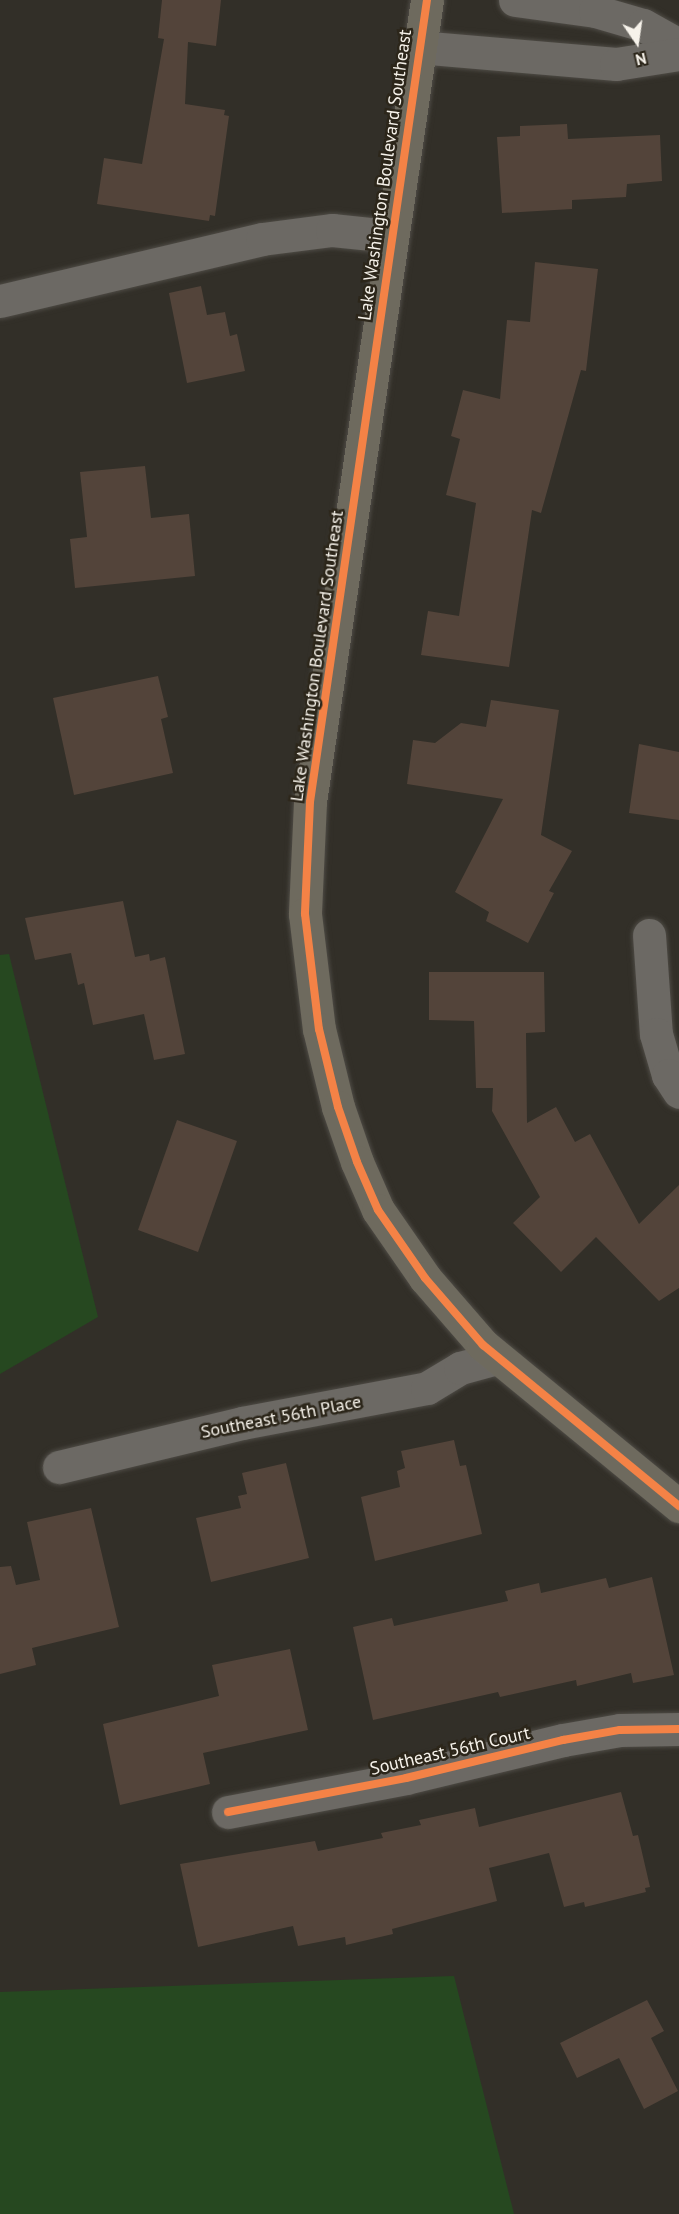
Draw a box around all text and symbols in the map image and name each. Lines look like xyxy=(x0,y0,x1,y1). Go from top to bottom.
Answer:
north arrow xyxy=(607,12,667,72)
street label: Lake Washington Boulevard Southeast xyxy=(354,28,416,322)
text: N xyxy=(634,49,648,70)
street label: Lake Washington Boulevard Southeast xyxy=(286,509,348,803)
street label: Southeast 56th Place xyxy=(199,1391,363,1443)
street label: Southeast 56th Court xyxy=(368,1722,532,1780)

